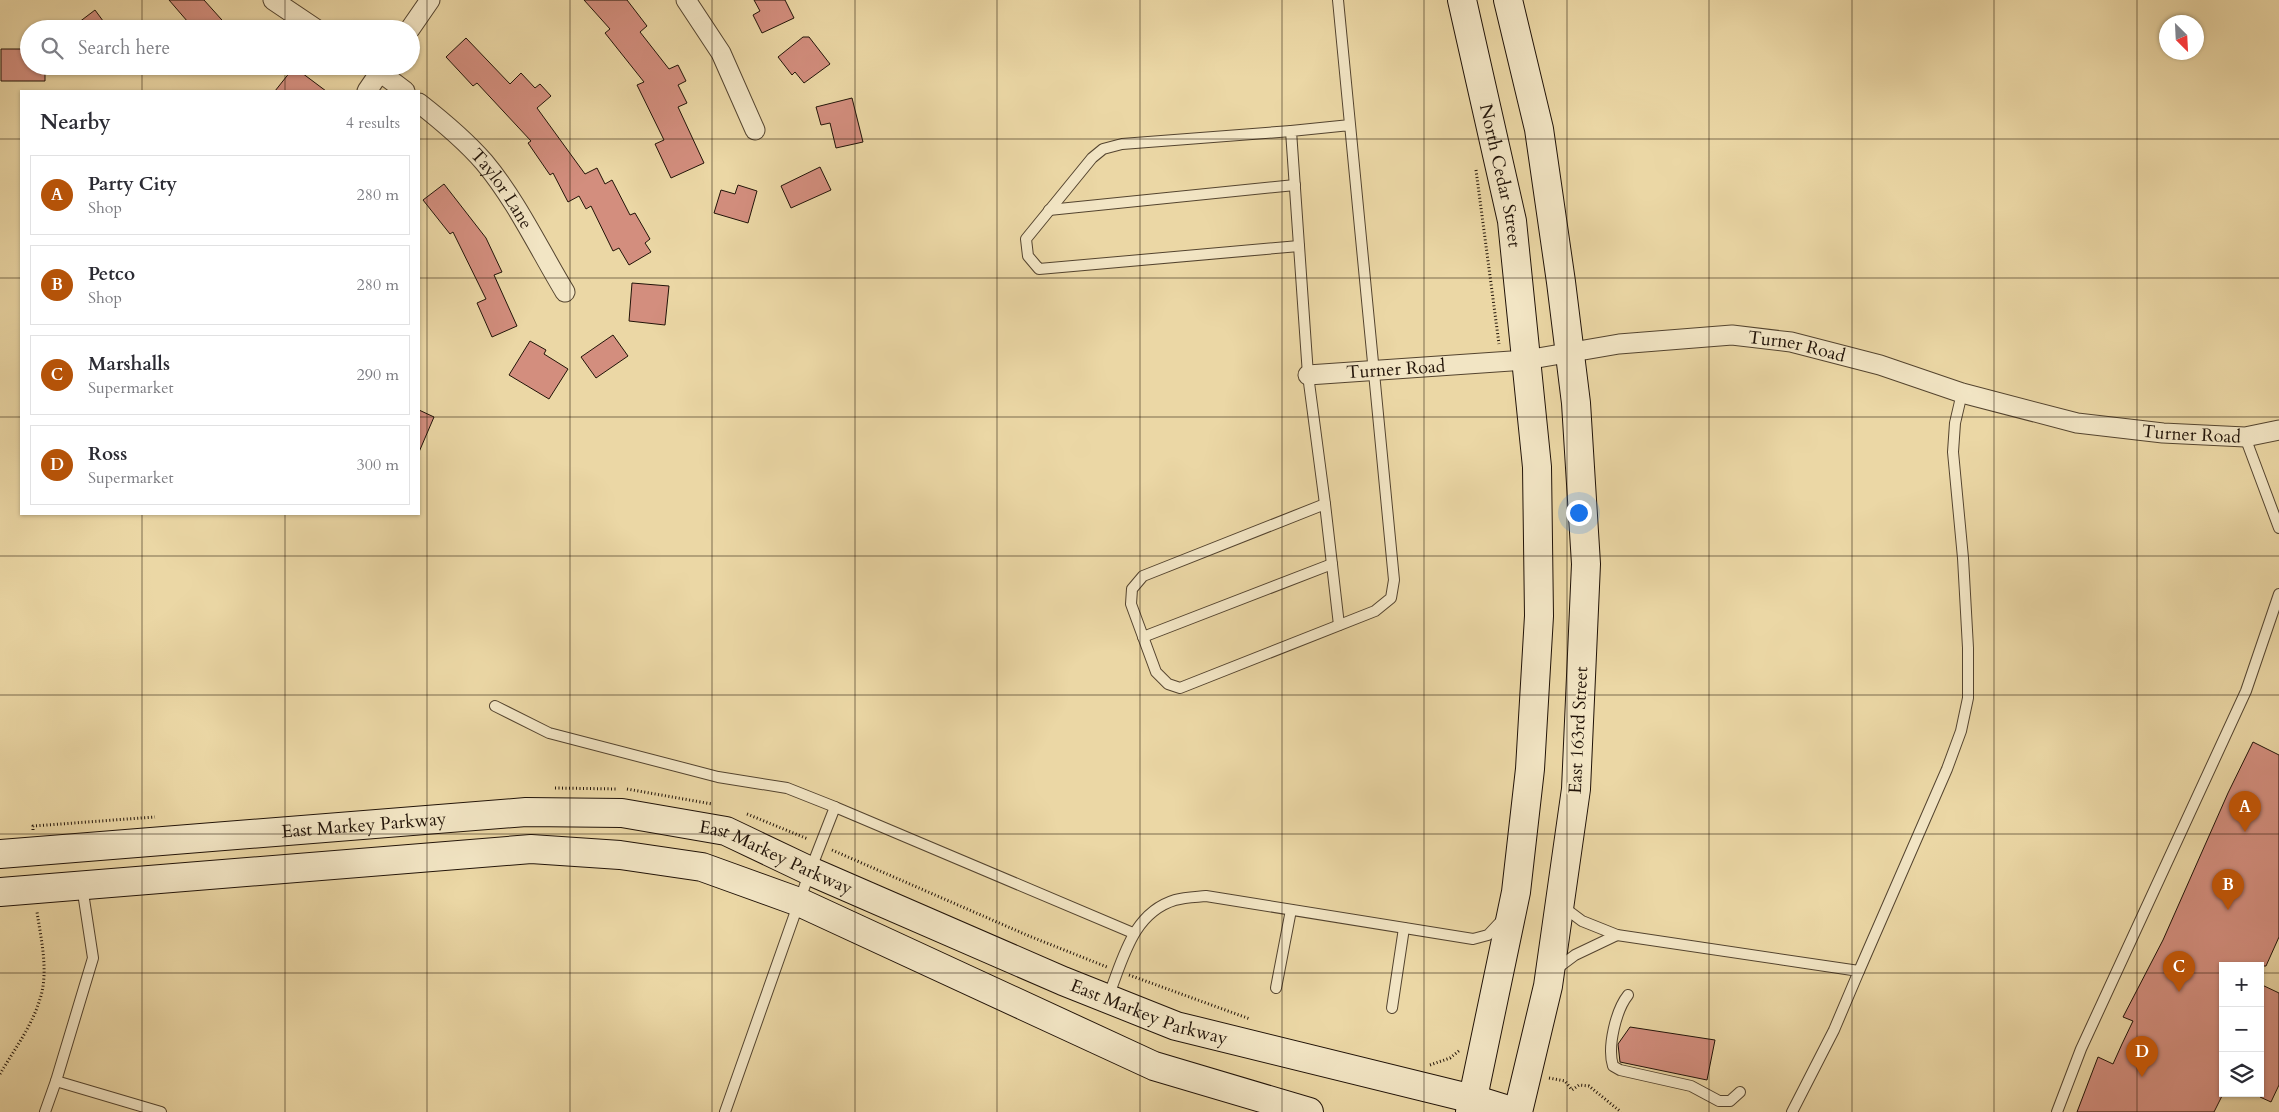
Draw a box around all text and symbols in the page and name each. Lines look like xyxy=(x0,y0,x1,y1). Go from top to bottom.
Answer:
north arrow xyxy=(2159,15,2204,60)
search box xyxy=(20,20,420,75)
icon: search xyxy=(38,34,66,62)
text: Search here xyxy=(78,35,170,61)
street label: North Cedar Street xyxy=(1473,102,1527,249)
text: Nearby xyxy=(40,108,111,137)
text: 4 results xyxy=(346,112,400,134)
street label: Taylor Lane xyxy=(465,143,538,234)
text: Party City xyxy=(88,171,177,197)
text: A xyxy=(51,184,63,206)
text: 280 m xyxy=(357,184,399,206)
text: Shop xyxy=(88,197,122,219)
text: Petco xyxy=(88,261,135,287)
text: B xyxy=(51,274,63,296)
text: 280 m xyxy=(357,274,399,296)
text: Shop xyxy=(88,287,122,309)
street label: Turner Road xyxy=(1747,325,1849,369)
text: Marshalls xyxy=(88,351,170,377)
street label: Turner Road xyxy=(1346,354,1447,385)
text: C xyxy=(51,364,63,386)
text: 290 m xyxy=(357,364,399,386)
text: Supermarket xyxy=(88,377,174,399)
street label: Turner Road xyxy=(2140,419,2242,450)
text: Ross xyxy=(88,441,127,467)
text: D xyxy=(50,454,64,476)
text: 300 m xyxy=(357,454,399,476)
text: Supermarket xyxy=(88,467,174,489)
your location xyxy=(1566,500,1592,526)
street label: East 163rd Street xyxy=(1563,665,1594,794)
pin: A xyxy=(2229,791,2261,832)
street label: East Markey Parkway xyxy=(280,806,448,844)
street label: East Markey Parkway xyxy=(697,815,857,901)
pin: B xyxy=(2212,869,2244,910)
pin: C xyxy=(2163,951,2195,992)
map controls xyxy=(2219,962,2264,1097)
button: + xyxy=(2219,962,2264,1007)
street label: East Markey Parkway xyxy=(1067,973,1231,1051)
button: − xyxy=(2219,1007,2264,1052)
pin: D xyxy=(2126,1036,2158,1077)
button: layers xyxy=(2219,1052,2264,1097)

